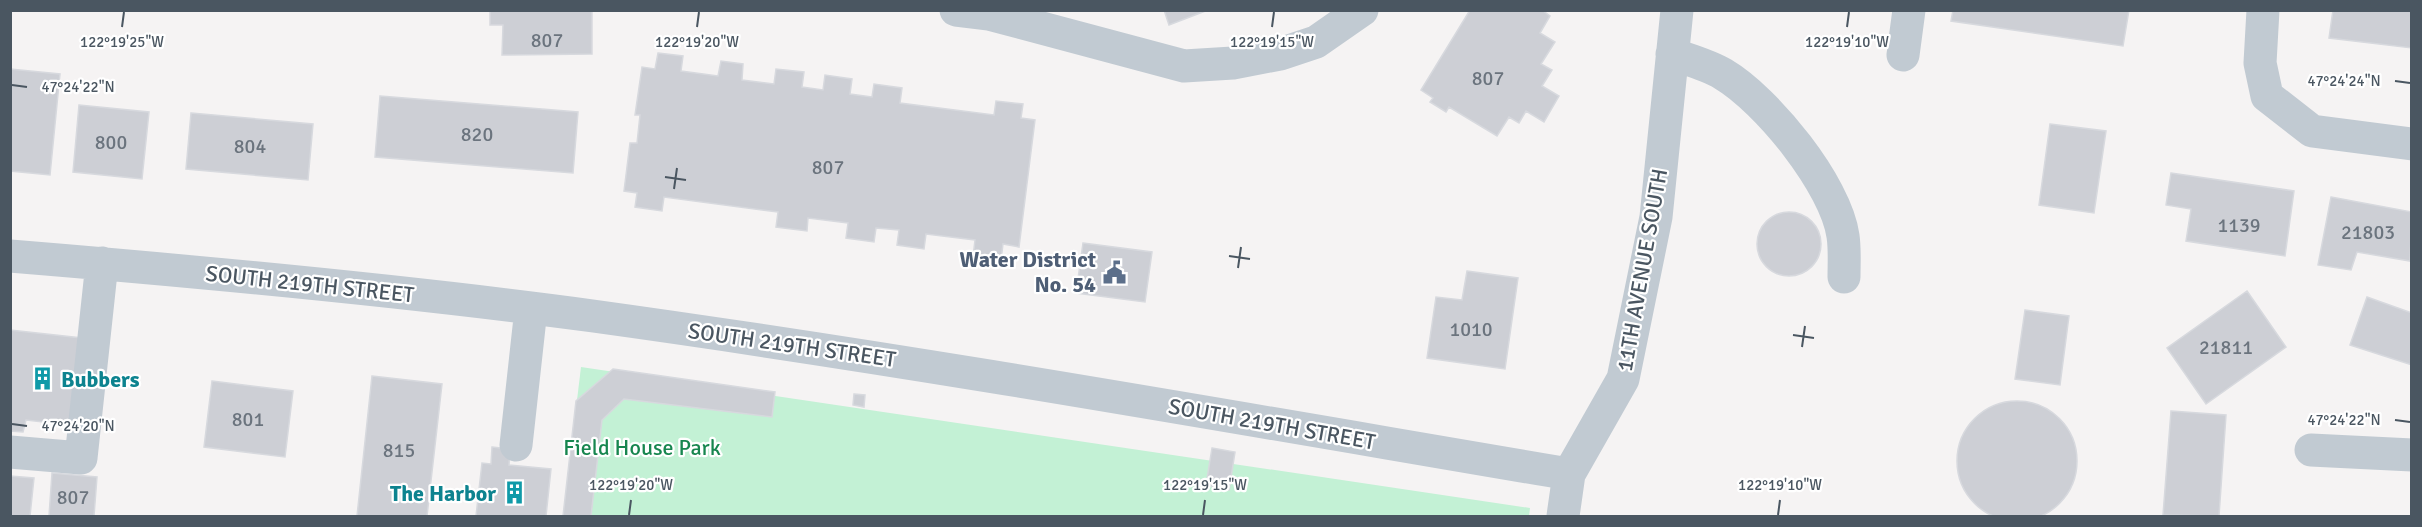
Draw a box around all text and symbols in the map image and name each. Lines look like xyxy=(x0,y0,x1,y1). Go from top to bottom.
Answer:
house number: 807 xyxy=(531,28,563,53)
text: 122°19'25"W xyxy=(80,33,164,51)
text: 122°19'20"W xyxy=(655,33,739,51)
text: 122°19'15"W xyxy=(1230,33,1314,51)
text: 122°19'10"W xyxy=(1805,33,1889,51)
house number: 807 xyxy=(1472,66,1504,91)
text: 47°24'24"N xyxy=(2307,72,2381,90)
text: 47°24'22"N xyxy=(41,78,115,96)
house number: 820 xyxy=(461,122,493,147)
house number: 800 xyxy=(95,130,127,155)
house number: 804 xyxy=(234,134,266,159)
house number: 807 xyxy=(812,155,844,180)
street label: 11TH AVENUE SOUTH xyxy=(1611,166,1673,374)
house number: 1139 xyxy=(2217,213,2261,238)
house number: 21803 xyxy=(2341,220,2395,245)
place label: Water District No. 54 xyxy=(959,246,1096,298)
public building icon: Water District No. 54 xyxy=(1101,259,1127,285)
street label: SOUTH 219TH STREET xyxy=(204,260,416,308)
street label: SOUTH 219TH STREET xyxy=(686,317,898,373)
house number: 1010 xyxy=(1449,317,1493,342)
house number: 21811 xyxy=(2199,335,2253,360)
building icon: Bubbers xyxy=(30,366,56,392)
place label: Bubbers xyxy=(61,366,140,393)
street label: SOUTH 219TH STREET xyxy=(1167,393,1378,456)
house number: 801 xyxy=(232,407,264,432)
text: 47°24'22"N xyxy=(2307,411,2381,429)
text: 47°24'20"N xyxy=(41,417,115,435)
park label: Field House Park xyxy=(563,434,721,461)
house number: 815 xyxy=(383,438,415,463)
text: 122°19'20"W xyxy=(589,476,673,494)
text: 122°19'15"W xyxy=(1163,476,1247,494)
text: 122°19'10"W xyxy=(1738,476,1822,494)
place label: The Harbor xyxy=(390,480,496,507)
building icon: The Harbor xyxy=(501,480,527,506)
house number: 807 xyxy=(57,485,89,510)

